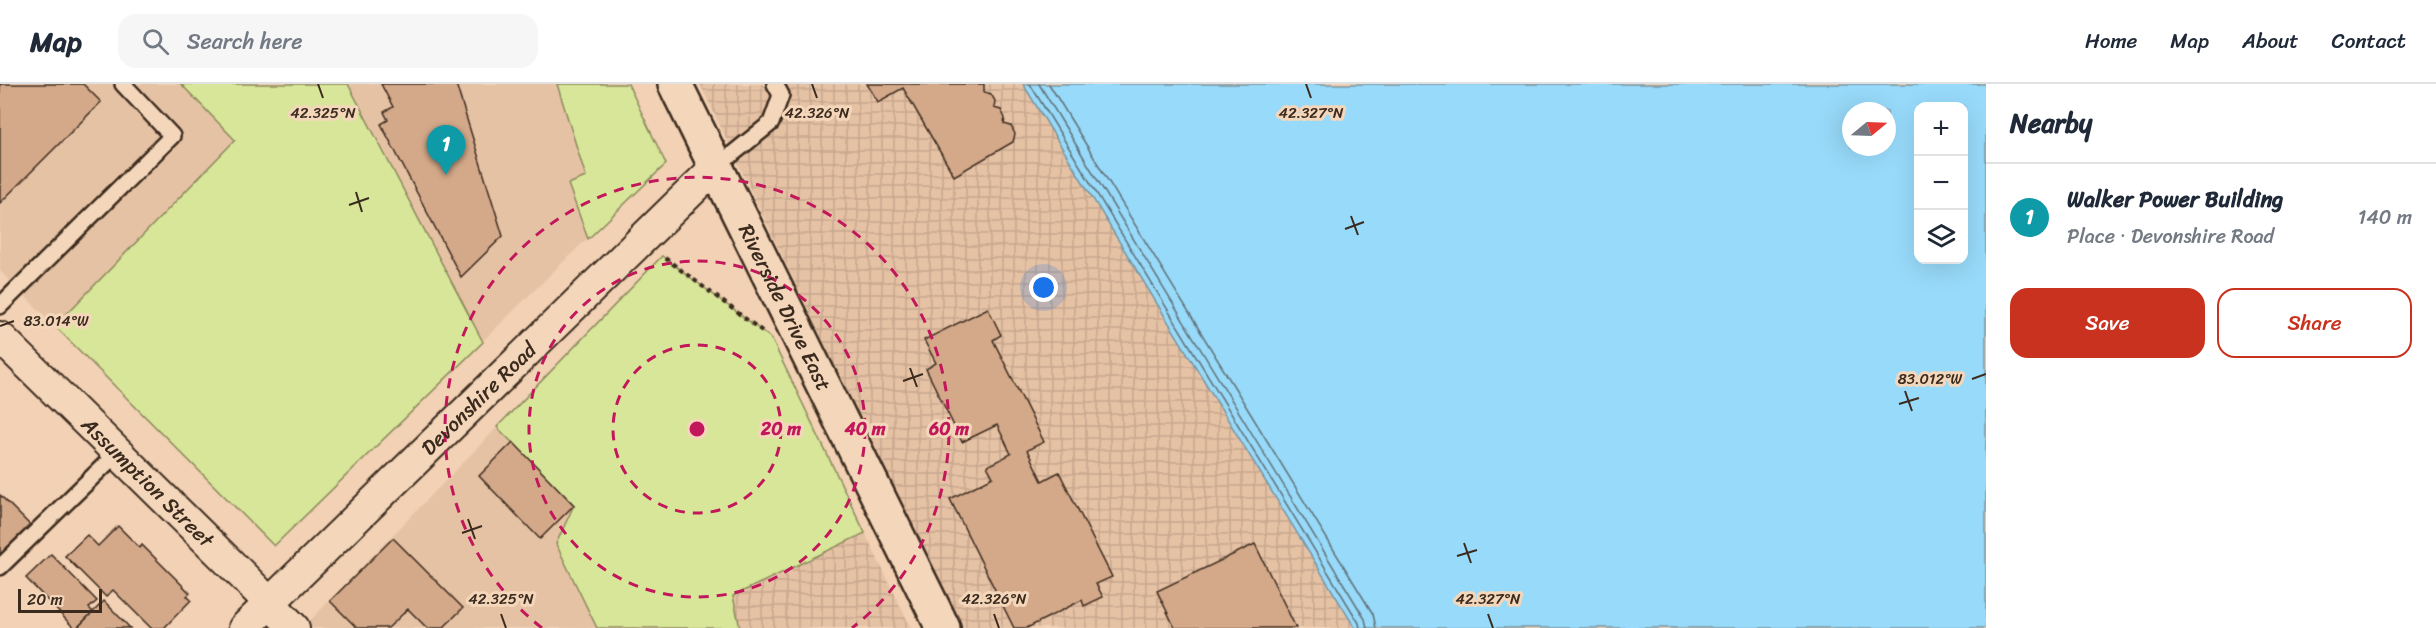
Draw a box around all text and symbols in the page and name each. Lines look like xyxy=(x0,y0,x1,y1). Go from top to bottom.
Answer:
search box xyxy=(118,14,538,68)
text: Map xyxy=(30,17,82,66)
text: Search here xyxy=(187,22,303,61)
text: Home xyxy=(2085,22,2137,60)
text: Map xyxy=(2170,22,2209,60)
text: About xyxy=(2242,22,2299,60)
text: Contact xyxy=(2332,22,2406,60)
icon: search xyxy=(139,25,172,58)
text: 42.325°N xyxy=(290,100,356,126)
text: 42.326°N xyxy=(785,100,850,126)
text: 42.327°N xyxy=(1279,100,1344,126)
text: Nearby xyxy=(2010,100,2092,146)
north arrow xyxy=(1842,102,1896,156)
map controls xyxy=(1914,102,1968,264)
button: + xyxy=(1914,102,1968,156)
pin: 1 xyxy=(426,126,466,175)
button: − xyxy=(1914,156,1968,210)
text: Walker Power Building xyxy=(2067,180,2283,219)
text: 1 xyxy=(2025,200,2034,235)
text: 140 m xyxy=(2358,200,2412,235)
button: layers xyxy=(1914,210,1968,264)
street label: Riverside Drive East xyxy=(728,217,843,398)
text: Place · Devonshire Road xyxy=(2067,219,2274,254)
your location xyxy=(1029,273,1058,302)
button: Save xyxy=(2010,288,2205,358)
button: Share xyxy=(2217,288,2412,358)
text: 83.014°W xyxy=(23,308,89,334)
street label: Devonshire Road xyxy=(412,331,547,465)
text: 83.012°W xyxy=(1898,366,1963,392)
street label: Assumption Street xyxy=(71,407,224,558)
text: 20 m xyxy=(760,413,801,445)
text: 40 m xyxy=(843,413,886,445)
text: 60 m xyxy=(928,413,969,445)
centre of rings xyxy=(687,419,707,439)
text: 20 m xyxy=(27,585,63,614)
scale bar xyxy=(18,586,102,614)
text: 42.325°N xyxy=(468,586,534,612)
text: 42.326°N xyxy=(962,586,1027,612)
text: 42.327°N xyxy=(1456,586,1521,612)

